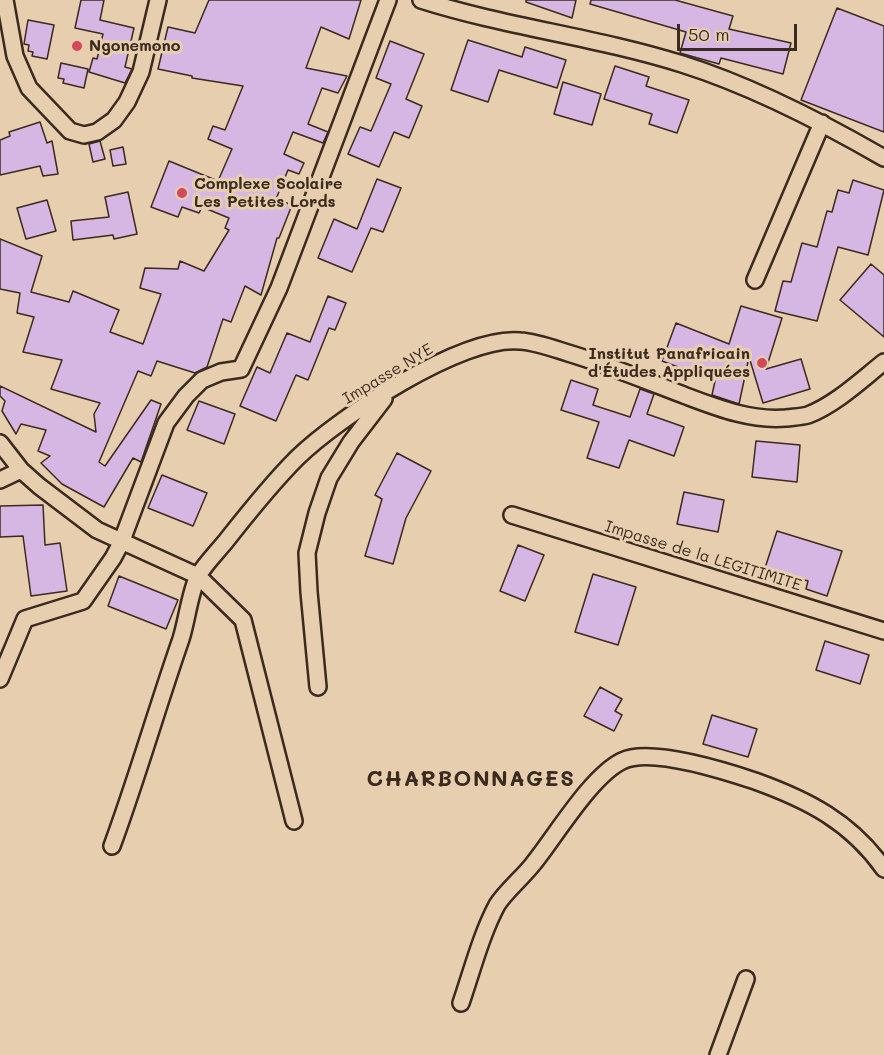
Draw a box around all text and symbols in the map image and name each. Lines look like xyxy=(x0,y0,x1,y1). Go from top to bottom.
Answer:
scale bar xyxy=(680,12,800,50)
text: 50 m xyxy=(688,22,730,46)
place label: Ngonemono xyxy=(89,36,180,56)
marker: Ngonemono xyxy=(70,39,84,53)
place label: Complexe Scolaire Les Petites Lords xyxy=(194,174,343,212)
marker: Complexe Scolaire Les Petites Lords xyxy=(175,186,189,200)
street label: Impasse NYE xyxy=(339,340,437,408)
place label: Institut Panafricain d'Études Appliquées xyxy=(588,344,750,382)
marker: Institut Panafricain d'Études Appliquées xyxy=(755,356,769,370)
street label: Impasse de la LEGITIMITE xyxy=(602,517,804,595)
district label: CHARBONNAGES xyxy=(367,766,575,792)

